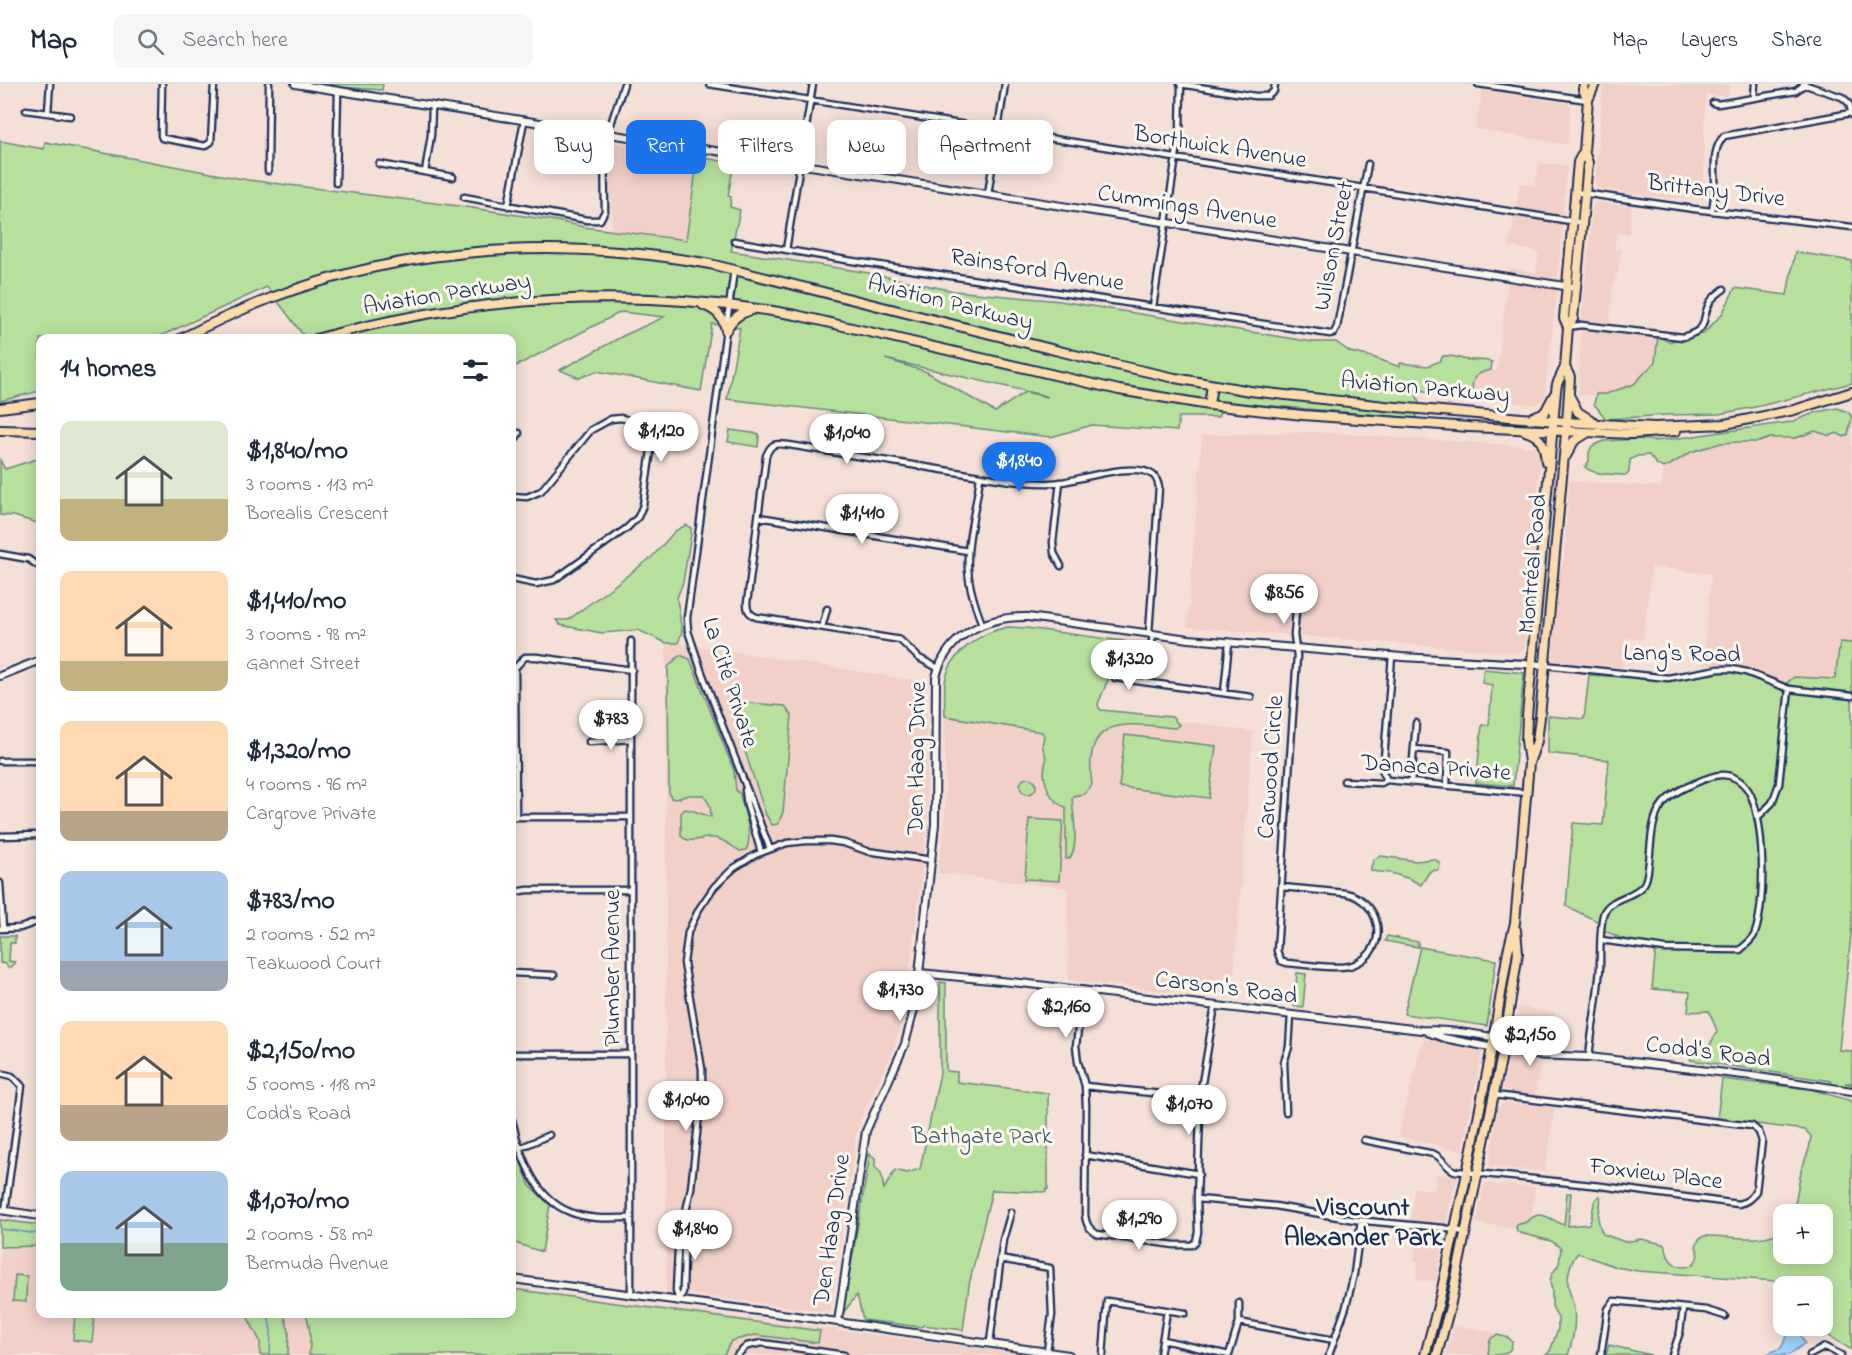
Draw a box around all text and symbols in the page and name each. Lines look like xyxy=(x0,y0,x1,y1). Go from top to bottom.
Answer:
search box xyxy=(113,14,533,68)
text: Map xyxy=(30,21,77,62)
icon: search xyxy=(134,25,167,58)
text: Search here xyxy=(182,25,288,57)
text: Map xyxy=(1612,26,1648,56)
text: Layers xyxy=(1681,26,1738,56)
text: Share xyxy=(1771,26,1822,56)
street label: Borthwick Avenue xyxy=(1130,117,1309,179)
chip: Buy xyxy=(534,120,614,174)
chip: Rent xyxy=(626,120,706,174)
chip: Filters xyxy=(718,120,815,174)
chip: New xyxy=(827,120,906,174)
chip: Apartment xyxy=(918,120,1053,174)
street label: Brittany Drive xyxy=(1644,166,1787,219)
street label: Cummings Avenue xyxy=(1095,177,1279,239)
street label: Wilson Street xyxy=(1305,178,1365,314)
street label: Rainsford Avenue xyxy=(948,240,1127,302)
street label: Aviation Parkway xyxy=(361,264,534,327)
street label: Aviation Parkway xyxy=(863,267,1036,342)
text: 14 homes xyxy=(60,351,156,389)
icon: filters xyxy=(459,354,492,387)
street label: Aviation Parkway xyxy=(1339,364,1511,415)
pin: $1,120 xyxy=(612,412,710,463)
pin: $1,040 xyxy=(798,414,896,465)
text: $1,120 xyxy=(638,417,684,446)
text: $1,040 xyxy=(823,419,871,448)
text: $1,840/mo xyxy=(246,433,348,471)
pin: $1,840 xyxy=(970,442,1068,493)
icon: home xyxy=(108,445,180,517)
text: $1,840 xyxy=(996,447,1042,476)
text: 3 rooms · 113 m² xyxy=(246,471,374,500)
street label: Montréal Road xyxy=(1510,492,1558,635)
pin: $1,410 xyxy=(813,494,911,545)
text: $1,410 xyxy=(839,499,885,528)
text: Borealis Crescent xyxy=(246,500,389,529)
pin: $856 xyxy=(1248,574,1320,625)
text: $856 xyxy=(1264,579,1304,608)
text: $1,410/mo xyxy=(246,583,346,621)
icon: home xyxy=(108,595,180,667)
street label: La Cité Private xyxy=(691,613,767,753)
text: 3 rooms · 98 m² xyxy=(246,621,366,650)
street label: Lang's Road xyxy=(1623,636,1741,674)
pin: $1,320 xyxy=(1080,640,1178,691)
text: $1,320 xyxy=(1105,645,1153,674)
text: Gannet Street xyxy=(246,650,360,679)
street label: Den Haag Drive xyxy=(899,681,937,836)
street label: Carwood Circle xyxy=(1250,694,1294,840)
pin: $783 xyxy=(575,700,647,751)
text: $783 xyxy=(593,705,629,734)
text: $1,320/mo xyxy=(246,733,351,771)
icon: home xyxy=(108,745,180,817)
street label: Danaca Private xyxy=(1359,746,1512,792)
text: 4 rooms · 96 m² xyxy=(246,771,367,800)
text: Cargrove Private xyxy=(246,800,376,829)
text: $783/mo xyxy=(246,883,335,921)
street label: Plumber Avenue xyxy=(596,889,631,1047)
icon: home xyxy=(108,895,180,967)
text: 2 rooms · 52 m² xyxy=(246,921,376,950)
text: Teakwood Court xyxy=(246,950,382,979)
street label: Carson's Road xyxy=(1153,963,1300,1015)
pin: $1,730 xyxy=(851,971,949,1022)
text: $1,730 xyxy=(876,976,924,1005)
pin: $2,160 xyxy=(1017,988,1115,1039)
text: $2,160 xyxy=(1041,993,1091,1022)
pin: $2,150 xyxy=(1481,1016,1579,1067)
text: $2,150 xyxy=(1504,1021,1556,1050)
street label: Codd's Road xyxy=(1644,1028,1773,1078)
text: $2,150/mo xyxy=(246,1033,355,1071)
icon: home xyxy=(108,1045,180,1117)
text: 5 rooms · 118 m² xyxy=(246,1071,376,1100)
pin: $1,040 xyxy=(637,1081,735,1132)
pin: $1,070 xyxy=(1140,1085,1238,1136)
text: $1,040 xyxy=(662,1086,710,1115)
text: $1,070 xyxy=(1165,1090,1213,1119)
text: Codd's Road xyxy=(246,1100,351,1129)
park label: Bathgate Park xyxy=(911,1120,1053,1155)
street label: Foxview Place xyxy=(1587,1149,1725,1201)
street label: Den Haag Drive xyxy=(805,1152,861,1309)
text: $1,070/mo xyxy=(246,1183,349,1221)
district label: Viscount Alexander Park xyxy=(1284,1190,1443,1258)
icon: home xyxy=(108,1195,180,1267)
pin: $1,290 xyxy=(1090,1200,1188,1251)
map controls xyxy=(1773,1204,1833,1336)
button: + xyxy=(1773,1204,1833,1264)
text: $1,290 xyxy=(1116,1205,1162,1234)
pin: $1,840 xyxy=(646,1210,744,1261)
text: $1,840 xyxy=(672,1215,718,1244)
text: 2 rooms · 58 m² xyxy=(246,1221,373,1250)
text: Bermuda Avenue xyxy=(246,1250,388,1279)
button: − xyxy=(1773,1276,1833,1336)

